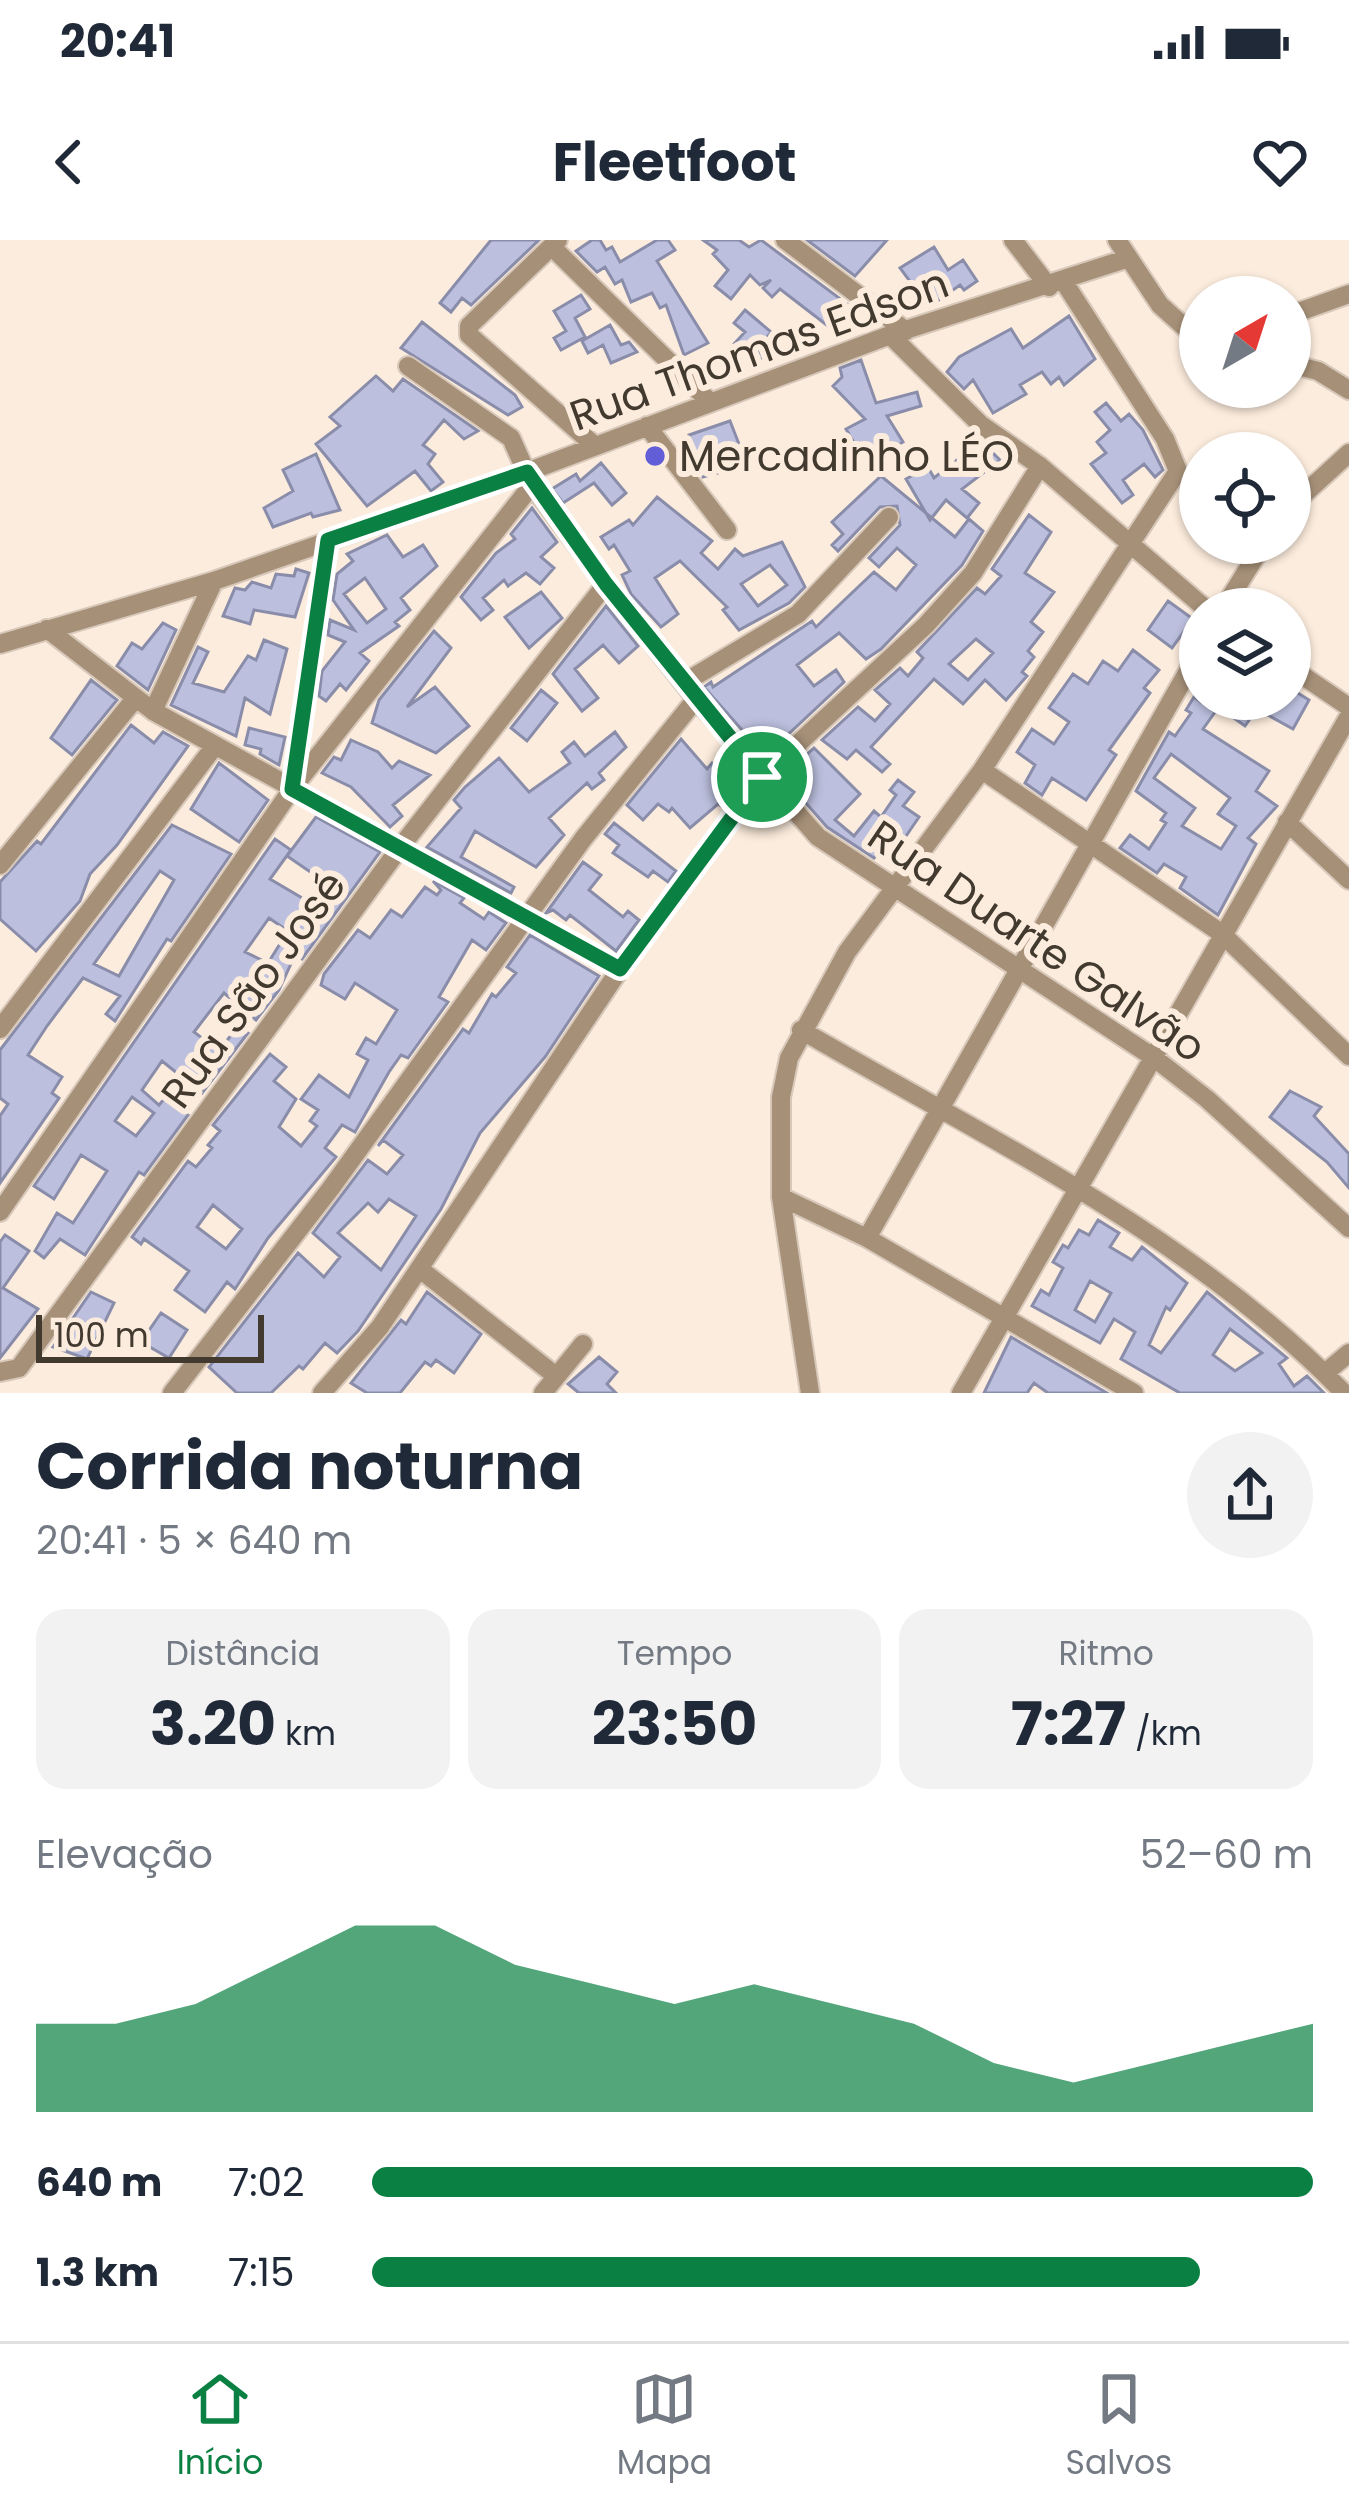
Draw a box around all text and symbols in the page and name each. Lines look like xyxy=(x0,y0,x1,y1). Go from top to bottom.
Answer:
text: 20:41 xyxy=(60,10,175,73)
text: Fleetfoot xyxy=(552,124,797,200)
icon: back xyxy=(36,129,102,195)
icon: heart xyxy=(1247,129,1313,195)
street label: Rua Thomas Edson xyxy=(562,254,957,445)
north arrow xyxy=(1179,276,1311,408)
map controls xyxy=(1179,276,1311,720)
place label: Mercadinho LÉO xyxy=(679,427,1014,486)
button: locate xyxy=(1179,432,1311,564)
marker: Mercadinho LÉO xyxy=(642,443,668,469)
button: layers xyxy=(1179,588,1311,720)
pin xyxy=(711,726,813,828)
icon: arrive xyxy=(729,744,795,810)
street label: Rua Duarte Galvão xyxy=(856,806,1217,1076)
street label: Rua São José xyxy=(147,859,360,1120)
scale bar xyxy=(36,1309,264,1362)
text: 100 m xyxy=(54,1312,149,1359)
text: Corrida noturna xyxy=(36,1420,583,1512)
button: share xyxy=(1187,1432,1313,1558)
text: 20:41 · 5 × 640 m xyxy=(36,1513,352,1568)
text: Distância xyxy=(166,1630,320,1677)
text: Tempo xyxy=(617,1630,732,1677)
text: Ritmo xyxy=(1059,1630,1154,1677)
text: 3.20 xyxy=(150,1682,276,1766)
text: 23:50 xyxy=(592,1682,757,1766)
text: 7:27 xyxy=(1011,1682,1126,1766)
text: km xyxy=(276,1710,336,1757)
text: /km xyxy=(1126,1710,1202,1757)
text: Elevação xyxy=(36,1827,213,1882)
text: 52–60 m xyxy=(1140,1827,1313,1882)
text: 640 m xyxy=(36,2155,162,2210)
text: 7:02 xyxy=(228,2155,305,2210)
text: 1.3 km xyxy=(36,2245,159,2300)
text: 7:15 xyxy=(228,2245,295,2300)
tab: Início xyxy=(177,2366,263,2488)
tab: Mapa xyxy=(617,2366,712,2488)
tab: Salvos xyxy=(1066,2366,1172,2488)

